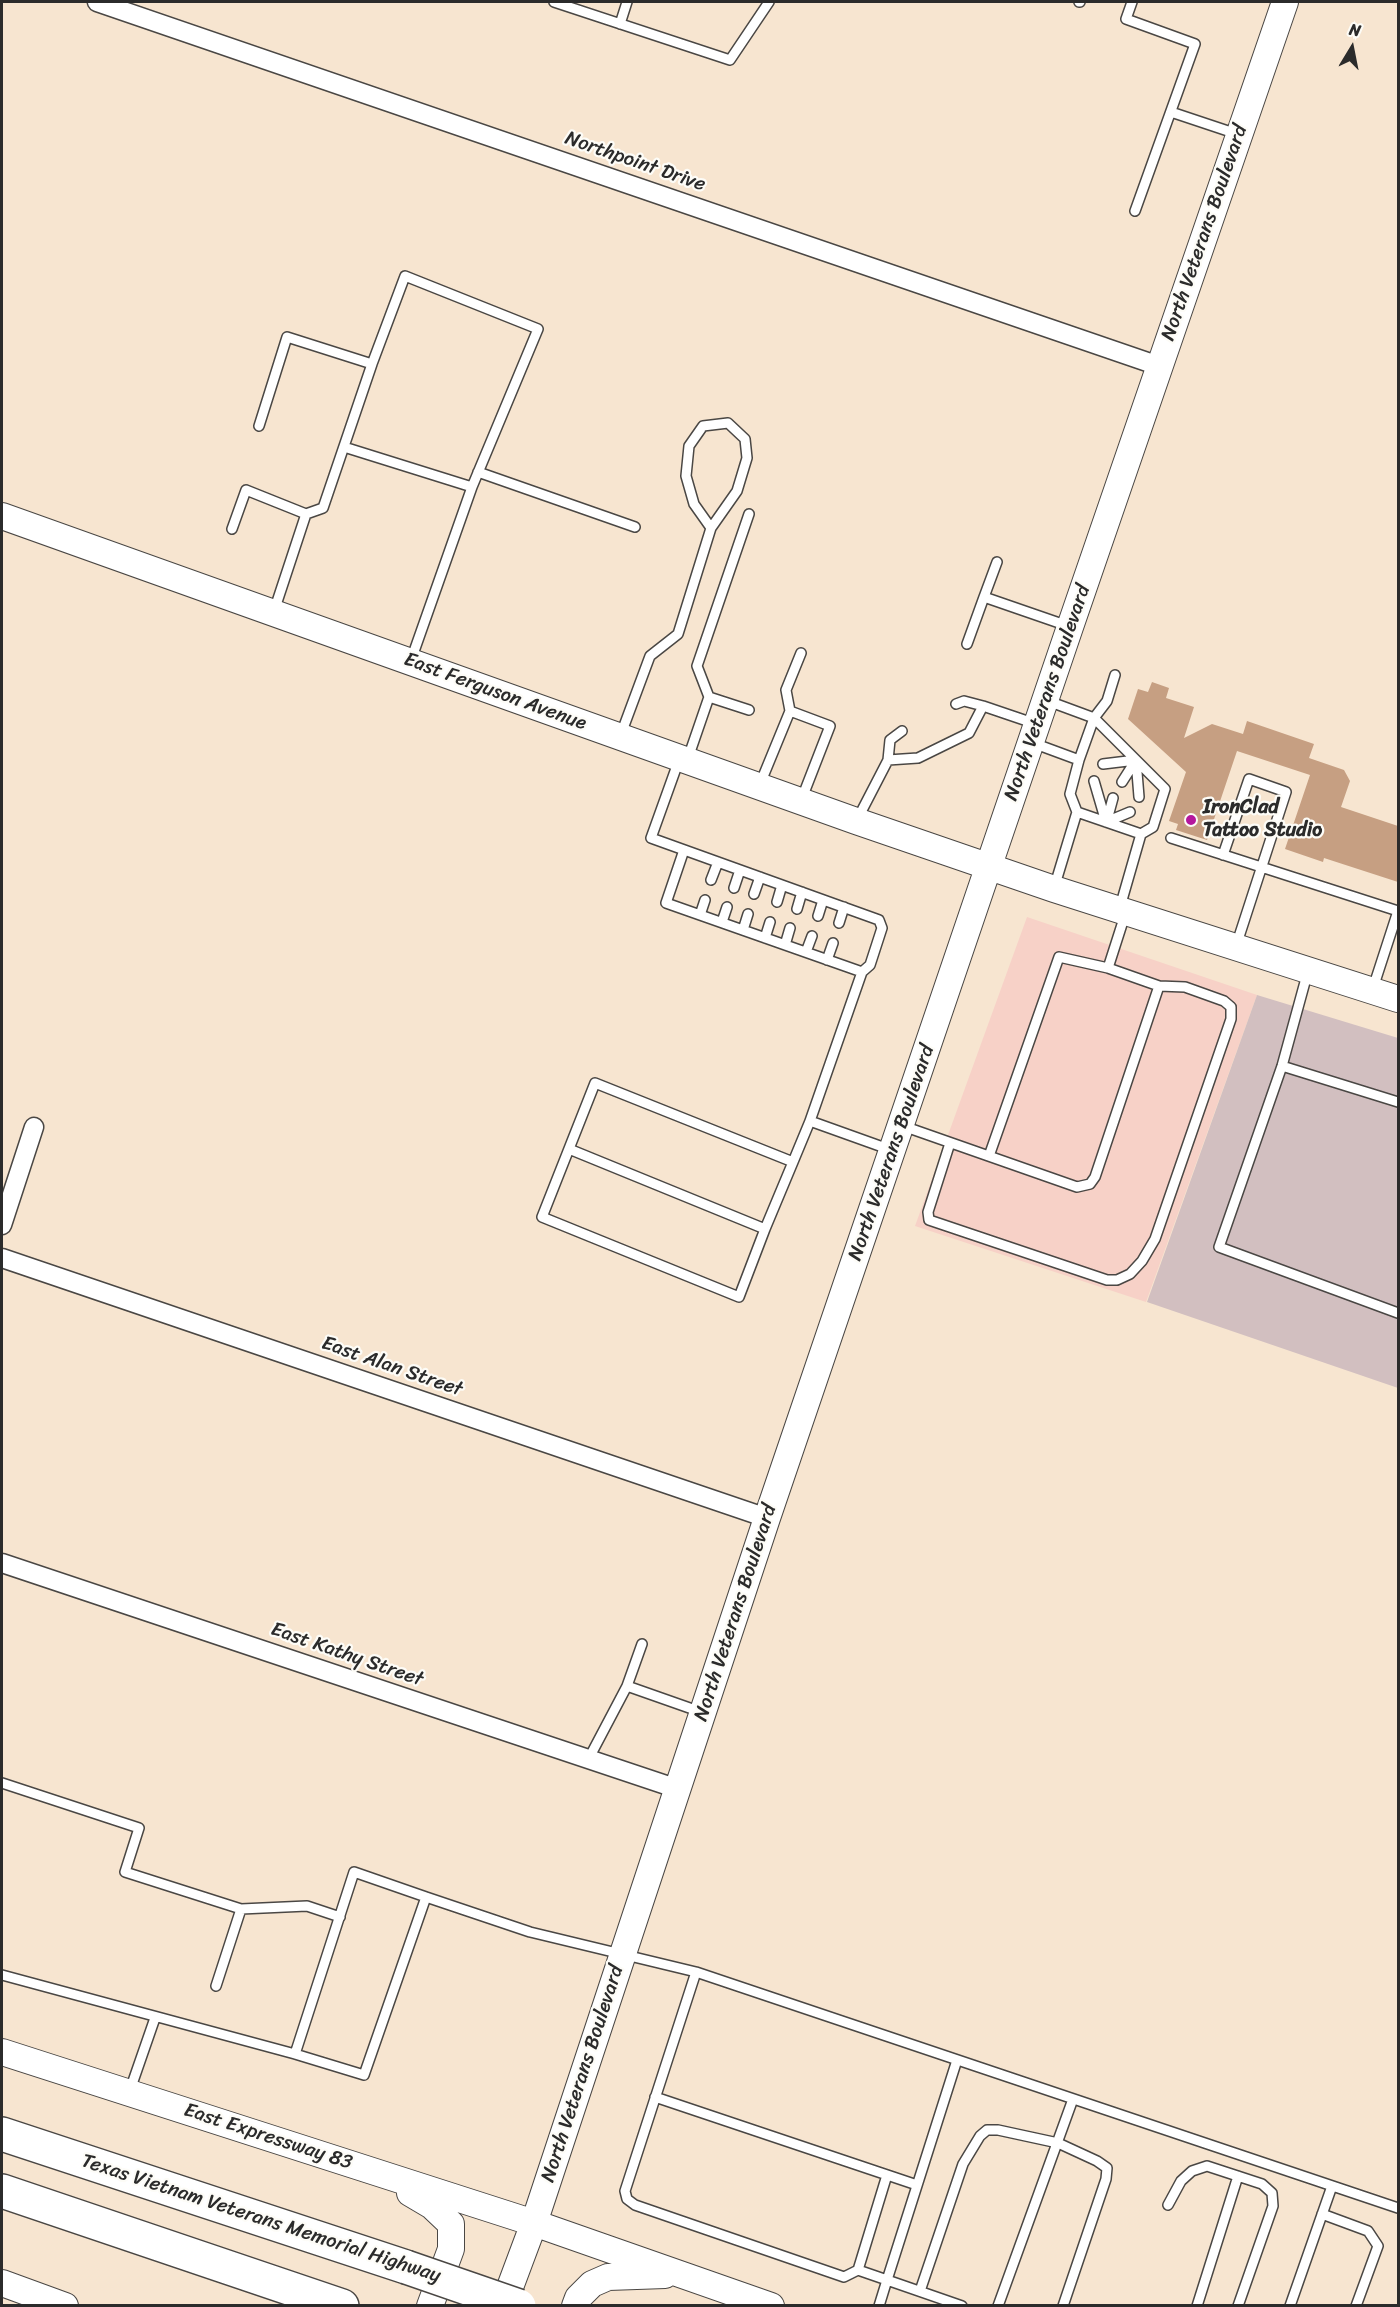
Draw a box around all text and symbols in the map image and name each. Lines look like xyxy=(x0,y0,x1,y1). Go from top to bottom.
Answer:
text: N xyxy=(1347,15,1363,45)
north arrow xyxy=(1322,18,1382,78)
street label: North Veterans Boulevard xyxy=(1157,122,1253,344)
street label: Northpoint Drive xyxy=(562,127,708,197)
street label: North Veterans Boulevard xyxy=(1000,582,1096,804)
street label: East Ferguson Avenue xyxy=(400,648,590,736)
place label: IronClad Tattoo Studio xyxy=(1203,796,1322,843)
marker: IronClad Tattoo Studio xyxy=(1184,813,1198,827)
street label: North Veterans Boulevard xyxy=(844,1042,940,1264)
street label: East Alan Street xyxy=(318,1332,466,1402)
street label: North Veterans Boulevard xyxy=(690,1502,782,1724)
street label: East Kathy Street xyxy=(268,1618,426,1692)
street label: North Veterans Boulevard xyxy=(537,1963,629,2185)
street label: East Expressway 83 xyxy=(181,2098,355,2176)
street label: Texas Vietnam Veterans Memorial Highway xyxy=(78,2149,444,2289)

